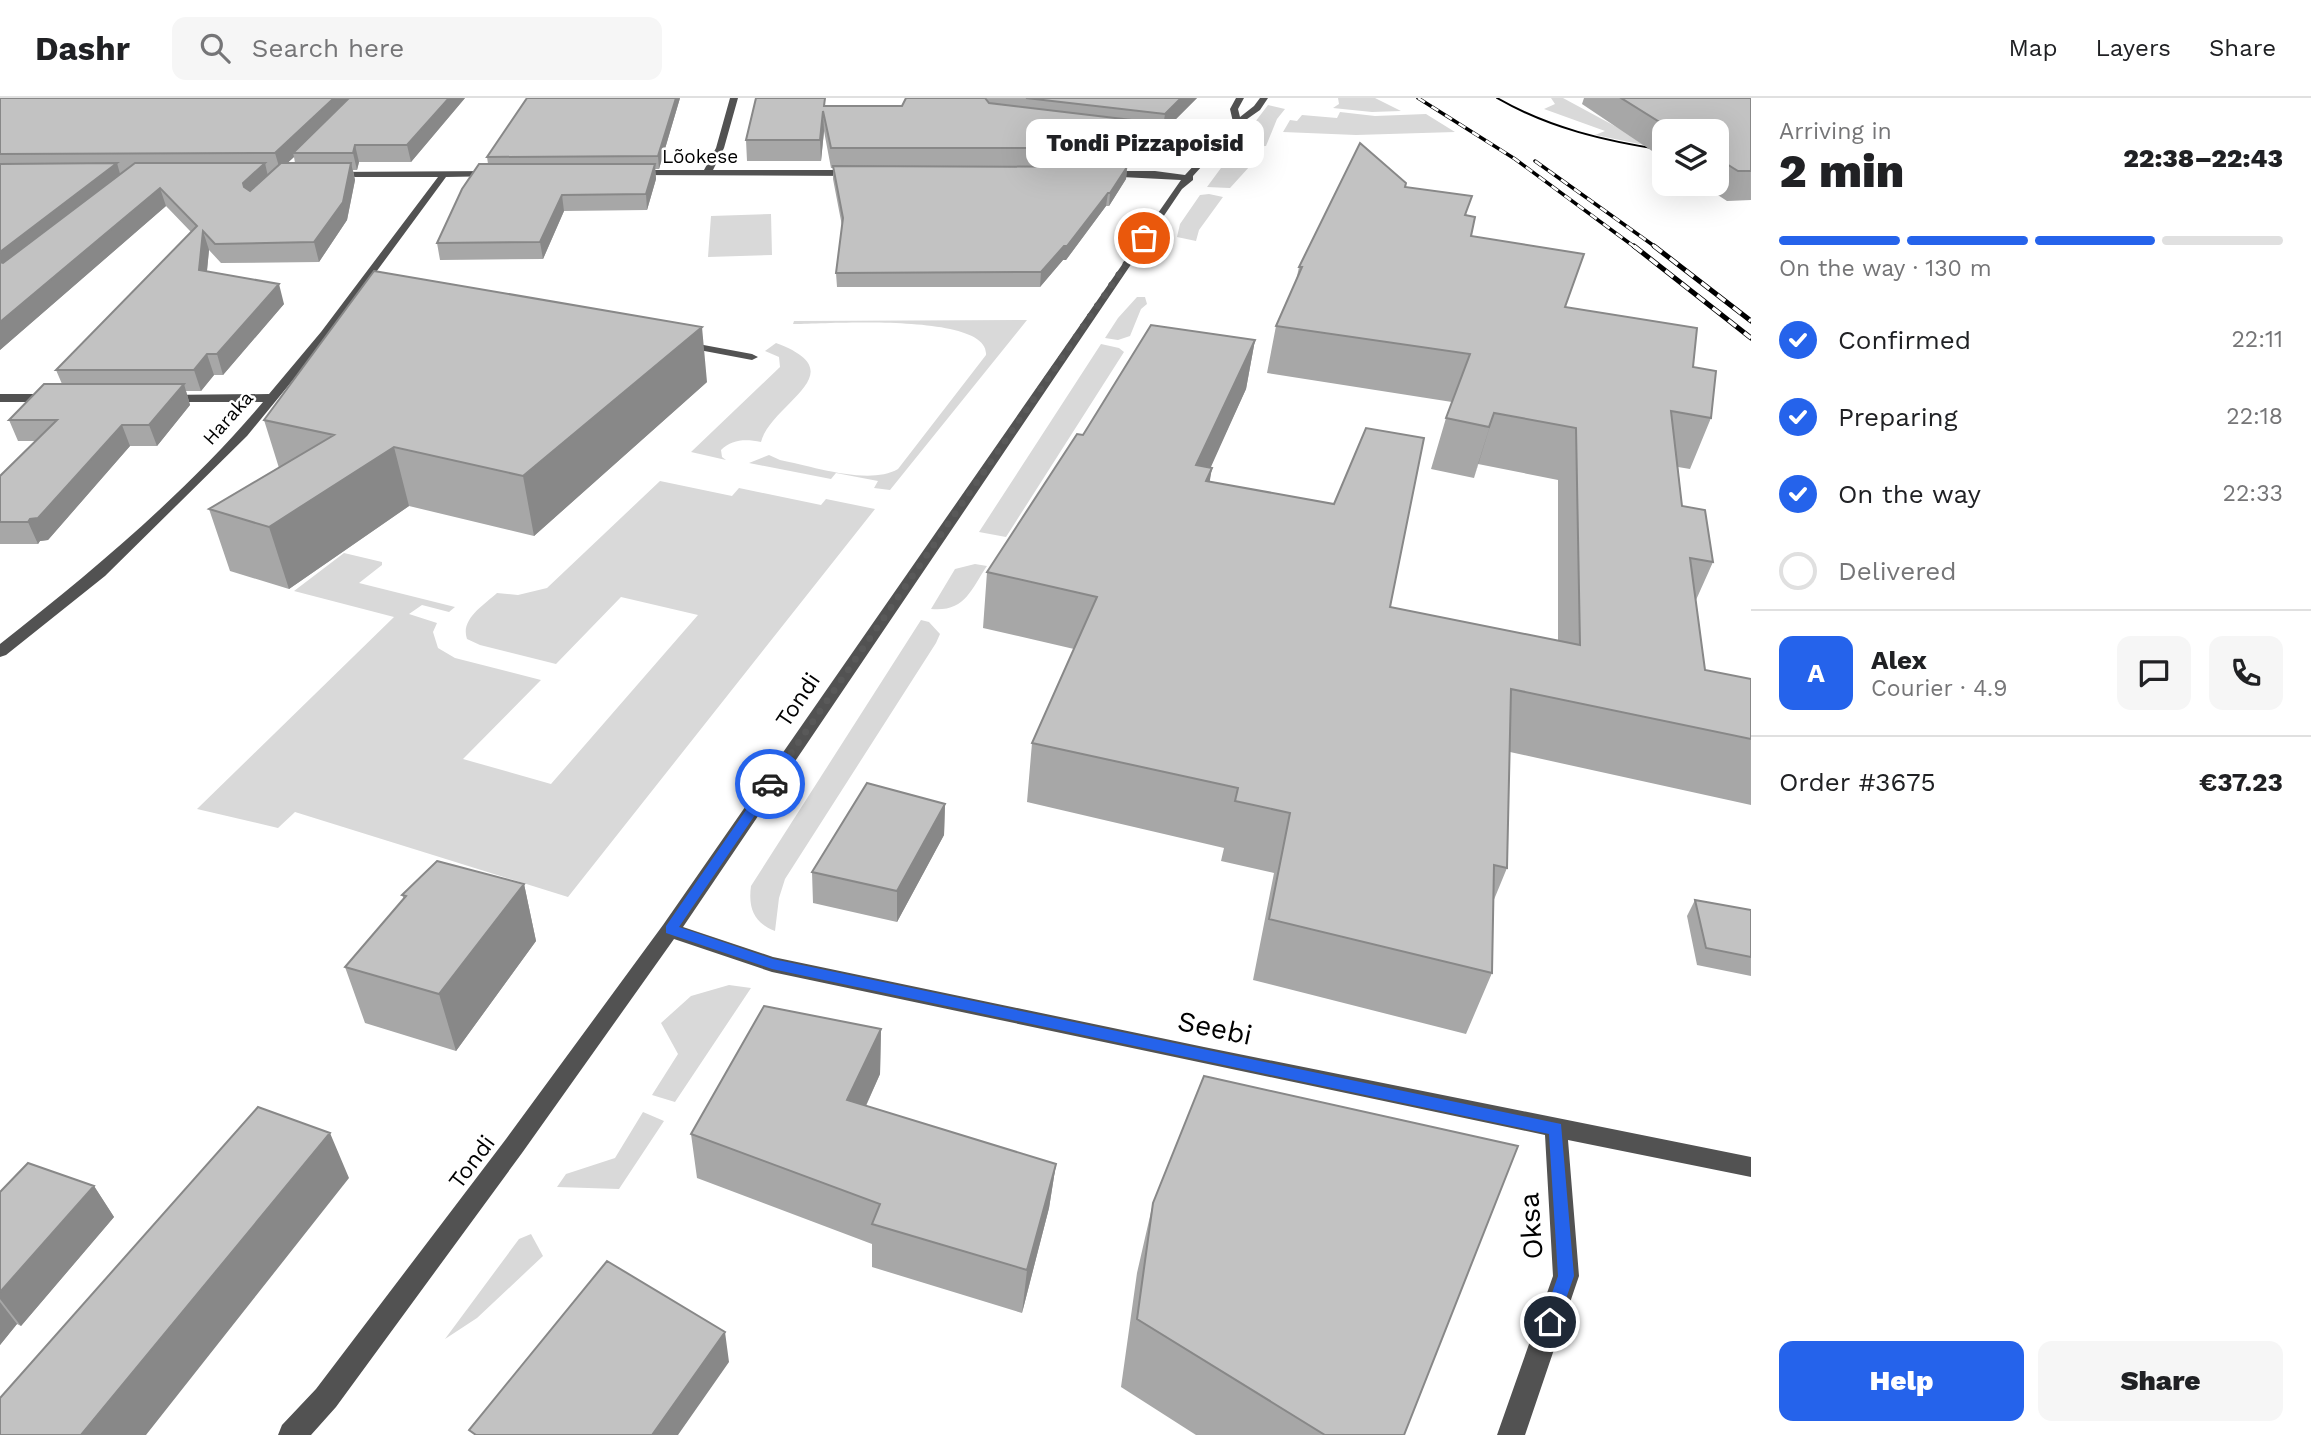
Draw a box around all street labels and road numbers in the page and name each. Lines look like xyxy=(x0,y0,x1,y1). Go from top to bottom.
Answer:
street label: Lõokese xyxy=(662,145,738,168)
street label: Haraka xyxy=(198,386,258,450)
street label: Tondi xyxy=(770,668,826,732)
street label: Seebi xyxy=(1175,1004,1255,1052)
street label: Tondi xyxy=(443,1130,501,1194)
street label: Oksa xyxy=(1512,1191,1550,1261)

